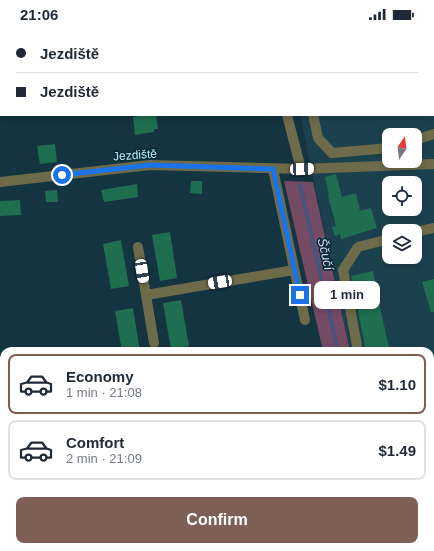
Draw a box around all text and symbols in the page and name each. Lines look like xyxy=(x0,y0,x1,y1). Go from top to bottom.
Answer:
text: 21:06 xyxy=(20,6,58,23)
text: Jezdiště xyxy=(40,45,99,62)
text: Jezdiště xyxy=(40,83,99,100)
north arrow xyxy=(382,128,422,168)
map controls xyxy=(382,128,422,264)
street label: Jezdiště xyxy=(113,146,158,164)
car xyxy=(290,163,314,175)
route start xyxy=(53,166,71,184)
button: locate xyxy=(382,176,422,216)
button: layers xyxy=(382,224,422,264)
water label: Ščučí xyxy=(315,237,337,273)
car xyxy=(134,258,150,284)
car xyxy=(207,274,233,290)
callout: 1 min xyxy=(314,281,380,309)
route end xyxy=(291,286,309,304)
text: 1 min xyxy=(330,287,364,302)
icon: car xyxy=(18,366,54,402)
text: Economy xyxy=(66,368,134,385)
text: $1.10 xyxy=(378,376,416,393)
text: 1 min · 21:08 xyxy=(66,385,142,400)
icon: car xyxy=(18,432,54,468)
text: Comfort xyxy=(66,434,124,451)
text: $1.49 xyxy=(378,442,416,459)
text: 2 min · 21:09 xyxy=(66,451,142,466)
button: Confirm xyxy=(16,497,418,543)

